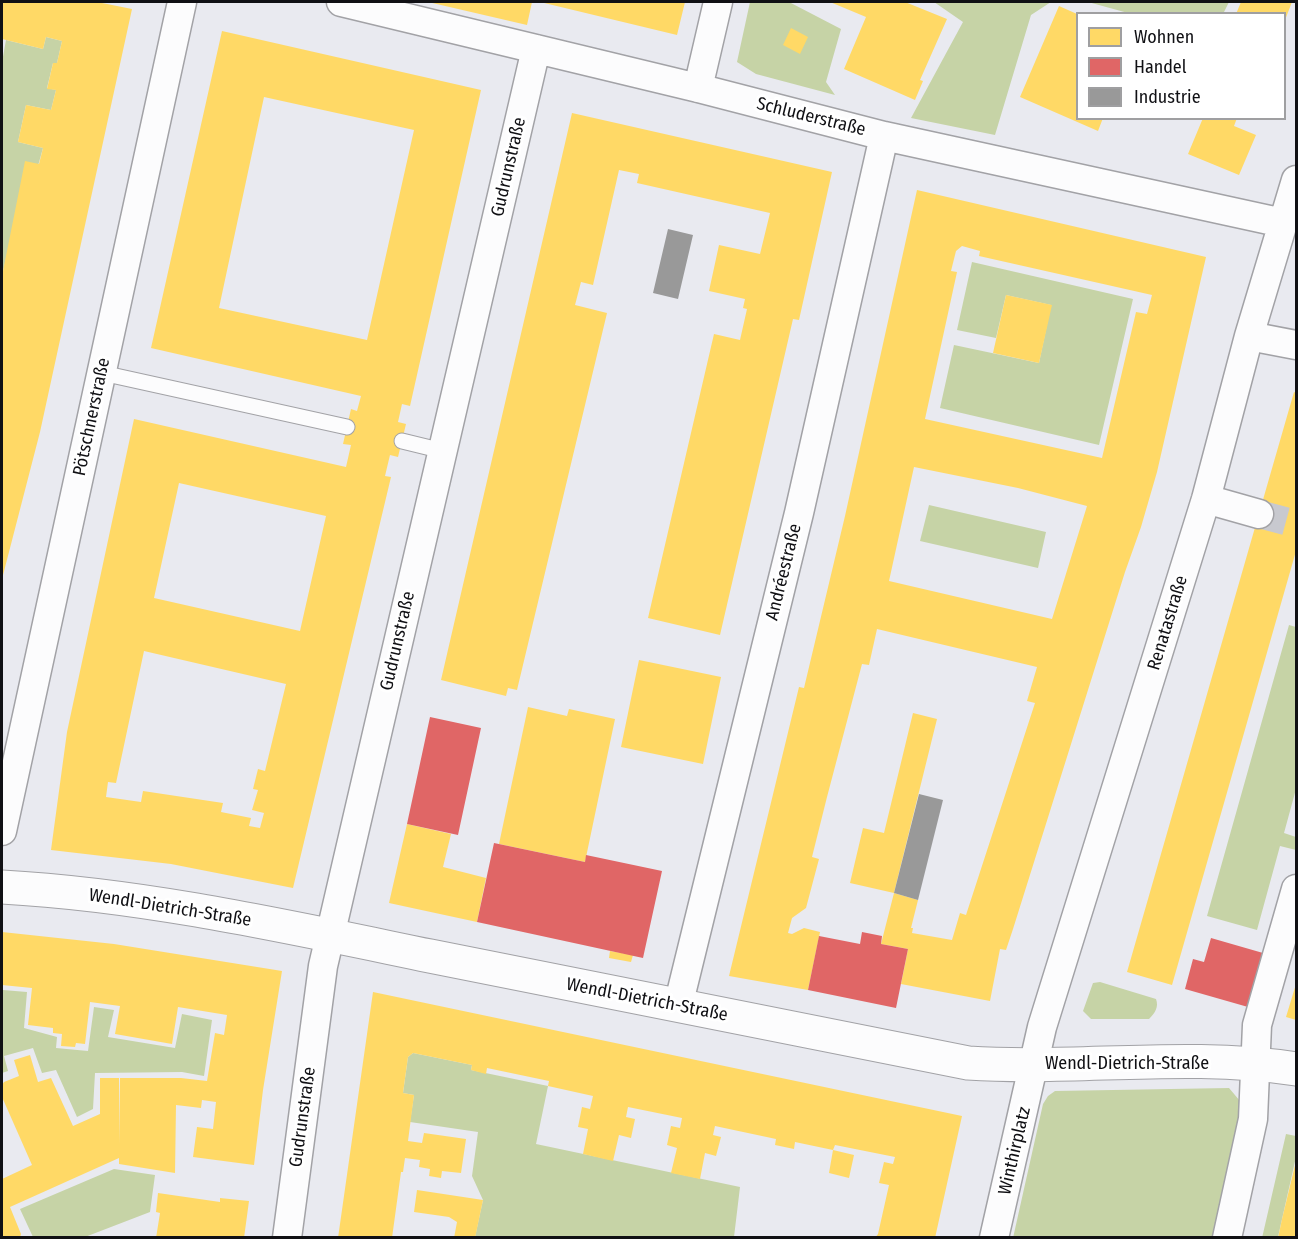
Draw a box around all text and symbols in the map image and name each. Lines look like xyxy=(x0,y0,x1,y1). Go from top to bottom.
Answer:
legend xyxy=(1076,12,1286,120)
text: Wohnen xyxy=(1134,26,1194,48)
text: Handel xyxy=(1134,56,1187,78)
text: Industrie xyxy=(1134,86,1201,108)
street label: Schluderstraße xyxy=(754,93,868,141)
street label: Gudrunstraße xyxy=(487,115,531,219)
street label: Pötschnerstraße xyxy=(69,356,115,478)
street label: Andréestraße xyxy=(762,521,806,623)
street label: Renatastraße xyxy=(1143,573,1193,673)
street label: Gudrunstraße xyxy=(376,589,420,693)
street label: Wendl-Dietrich-Straße xyxy=(87,884,253,932)
street label: Wendl-Dietrich-Straße xyxy=(564,974,730,1026)
street label: Wendl-Dietrich-Straße xyxy=(1045,1053,1209,1075)
street label: Gudrunstraße xyxy=(285,1065,321,1169)
street label: Winthirplatz xyxy=(994,1105,1036,1197)

